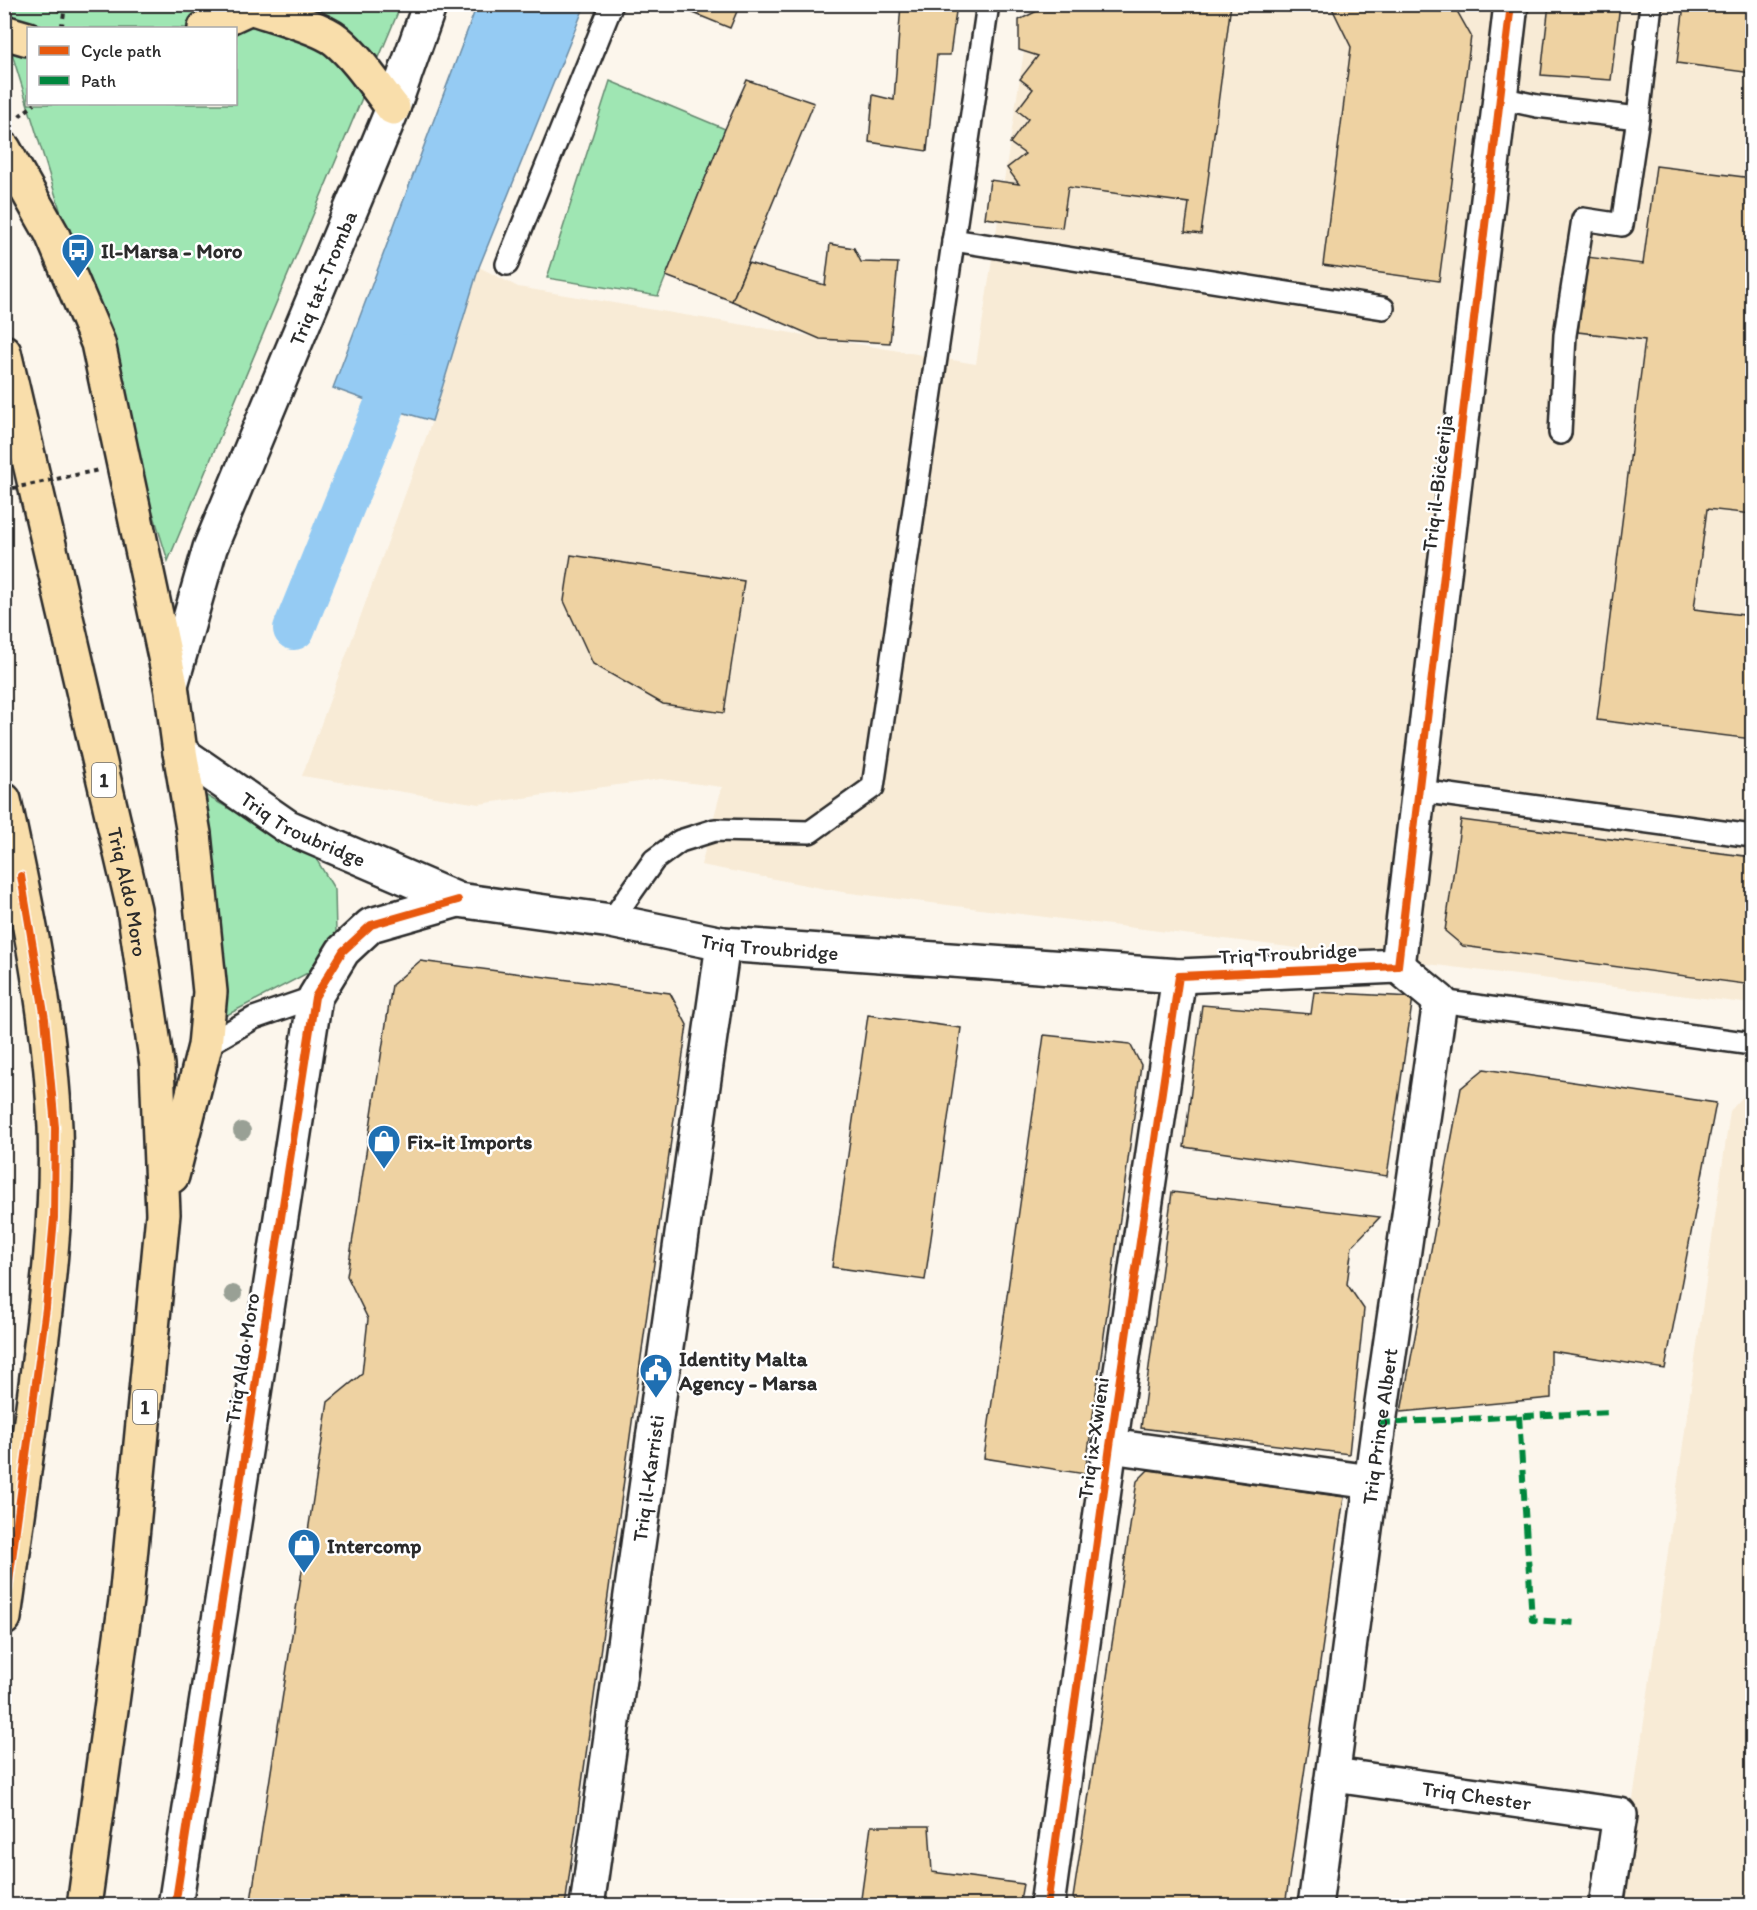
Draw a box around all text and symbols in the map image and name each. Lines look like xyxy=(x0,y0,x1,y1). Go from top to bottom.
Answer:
legend xyxy=(27,27,237,105)
text: Cycle path xyxy=(81,40,162,62)
text: Path xyxy=(81,70,116,92)
street label: Triq tat-Tromba xyxy=(283,207,362,349)
bus stop icon: Il-Marsa - Moro xyxy=(60,232,96,279)
place label: Il-Marsa - Moro xyxy=(101,238,243,263)
street label: Triq il-Biċċerija xyxy=(1416,413,1458,553)
road number: 1 xyxy=(92,763,116,797)
street label: Triq Troubridge xyxy=(236,786,370,872)
street label: Triq Aldo Moro xyxy=(103,825,153,958)
street label: Triq Troubridge xyxy=(698,927,840,965)
street label: Triq Troubridge xyxy=(1218,937,1358,969)
shop icon: Fix-it Imports xyxy=(366,1123,402,1170)
place label: Fix-it Imports xyxy=(407,1129,532,1155)
street label: Triq Aldo Moro xyxy=(219,1291,265,1425)
place label: Identity Malta Agency - Marsa xyxy=(678,1346,818,1396)
street label: Triq Prince Albert xyxy=(1356,1346,1402,1506)
public building icon: Identity Malta Agency - Marsa xyxy=(638,1352,674,1399)
street label: Triq ix-Xwieni xyxy=(1072,1375,1114,1501)
road number: 1 xyxy=(133,1390,157,1424)
street label: Triq il-Karristi xyxy=(626,1413,669,1543)
shop icon: Intercomp xyxy=(286,1527,322,1574)
place label: Intercomp xyxy=(327,1533,421,1559)
street label: Triq Chester xyxy=(1420,1775,1533,1815)

